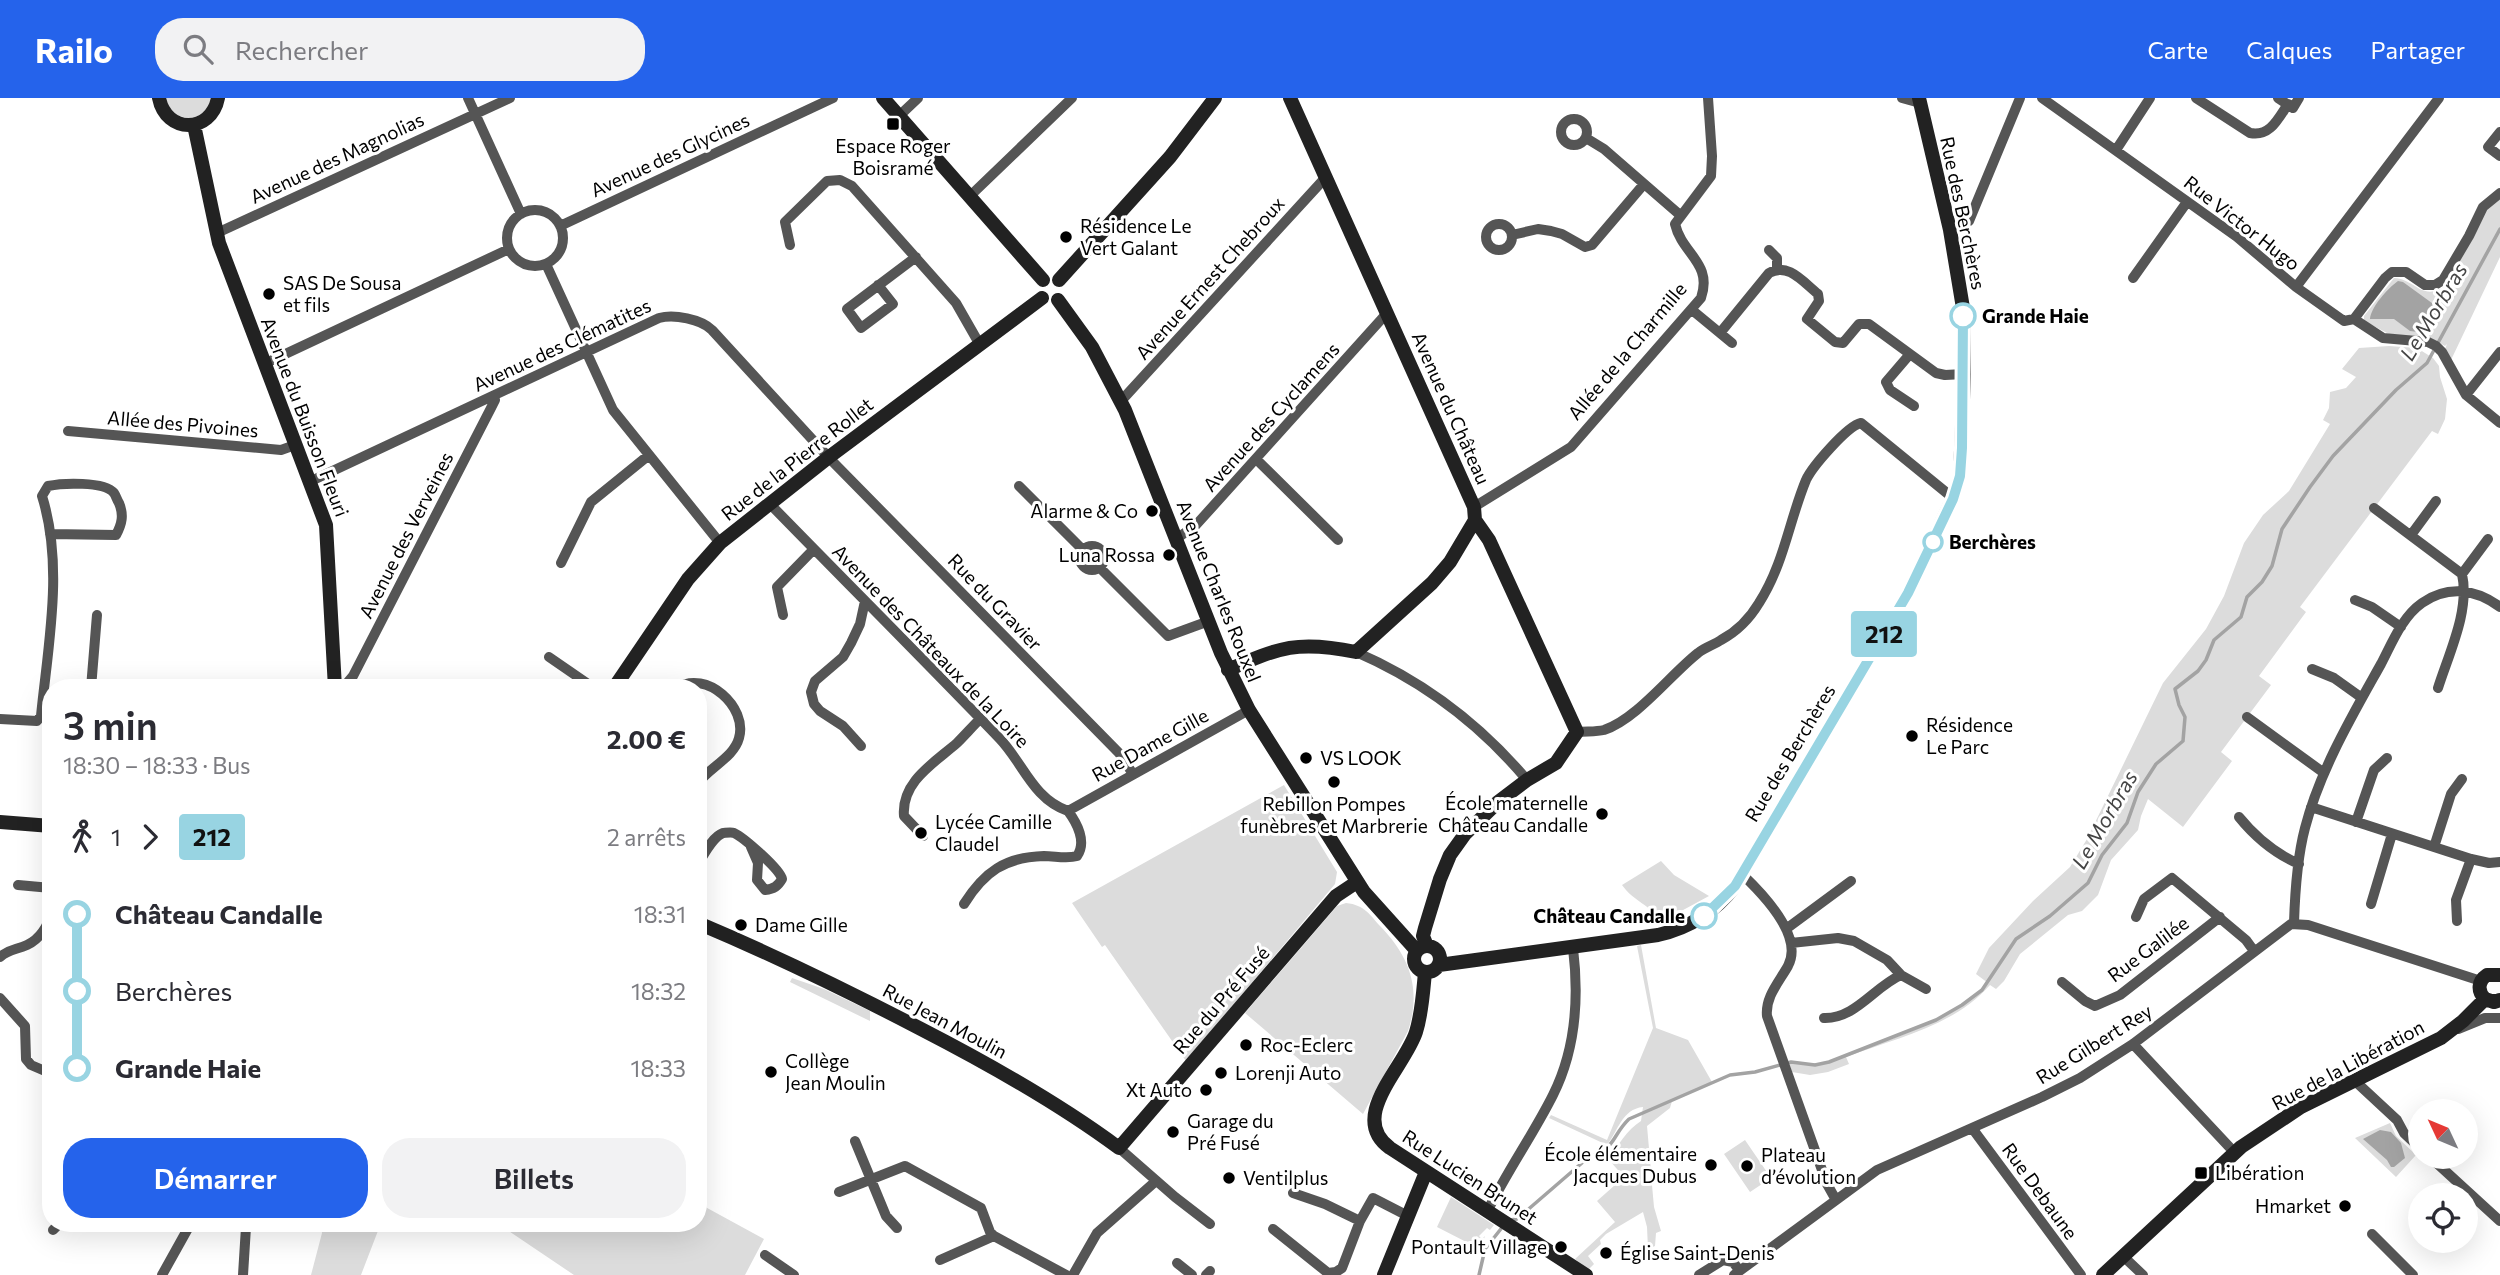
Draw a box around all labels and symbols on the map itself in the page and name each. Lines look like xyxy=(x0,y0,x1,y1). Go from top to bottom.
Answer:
street label: Avenue des Magnolias xyxy=(246,107,427,208)
street label: Avenue des Glycines xyxy=(587,108,753,201)
marker: Espace Roger Boisramé xyxy=(885,116,901,132)
place label: Espace Roger Boisramé xyxy=(835,134,951,179)
street label: Rue des Berchères xyxy=(1936,134,1991,292)
street label: Rue Victor Hugo xyxy=(2180,170,2305,275)
street label: Avenue Ernest Chebroux xyxy=(1130,191,1289,364)
place label: Résidence Le Vert Galant xyxy=(1080,214,1192,259)
marker: Résidence Le Vert Galant xyxy=(1058,229,1074,245)
water label: Le Morbras xyxy=(2394,258,2472,364)
place label: SAS De Sousa et fils xyxy=(283,271,401,316)
street label: Allée de la Charmille xyxy=(1563,277,1691,424)
marker: SAS De Sousa et fils xyxy=(261,286,277,302)
street label: Avenue des Clématites xyxy=(469,293,654,396)
marker: Grande Haie xyxy=(1950,303,1976,329)
place label: Grande Haie xyxy=(1982,304,2089,327)
street label: Avenue du Buisson Fleuri xyxy=(257,314,354,520)
street label: Avenue du Château xyxy=(1408,328,1495,487)
street label: Avenue des Cyclamens xyxy=(1198,337,1344,496)
street label: Rue de la Pierre Rollet xyxy=(716,392,877,525)
street label: Allée des Pivoines xyxy=(106,405,260,442)
street label: Avenue des Verveines xyxy=(354,448,457,622)
street label: Avenue Charles Rouxel xyxy=(1172,497,1266,685)
place label: Alarme & Co xyxy=(1030,499,1138,522)
marker: Alarme & Co xyxy=(1144,503,1160,519)
place label: Berchères xyxy=(1949,530,2036,553)
marker: Berchères xyxy=(1923,532,1943,552)
street label: Avenue des Châteaux de la Loire xyxy=(828,539,1035,752)
place label: Luna Rossa xyxy=(1059,543,1155,566)
marker: Luna Rossa xyxy=(1161,547,1177,563)
street label: Rue du Gravier xyxy=(944,549,1047,655)
line badge: 212 xyxy=(1844,611,1924,657)
street label: Rue des Berchères xyxy=(1740,680,1840,826)
street label: Rue Dame Gille xyxy=(1088,703,1212,786)
place label: Résidence Le Parc xyxy=(1926,713,2013,758)
marker: Résidence Le Parc xyxy=(1904,728,1920,744)
place label: VS LOOK xyxy=(1320,746,1402,769)
marker: VS LOOK xyxy=(1298,750,1314,766)
water label: Le Morbras xyxy=(2066,766,2142,873)
marker: Rebillon Pompes funèbres et Marbrerie xyxy=(1326,774,1342,790)
place label: École maternelle Château Candalle xyxy=(1438,791,1588,836)
place label: Rebillon Pompes funèbres et Marbrerie xyxy=(1240,792,1428,837)
marker: École maternelle Château Candalle xyxy=(1594,806,1610,822)
place label: Lycée Camille Claudel xyxy=(935,810,1052,855)
marker: Lycée Camille Claudel xyxy=(913,825,929,841)
marker: Château Candalle xyxy=(1691,903,1717,929)
place label: Château Candalle xyxy=(1533,904,1685,927)
street label: Rue Galilée xyxy=(2103,911,2193,986)
place label: Dame Gille xyxy=(755,913,848,936)
marker: Dame Gille xyxy=(733,917,749,933)
street label: Rue du Pré Fusé xyxy=(1168,941,1274,1058)
street label: Rue Jean Moulin xyxy=(879,978,1011,1063)
street label: Rue Gilbert Rey xyxy=(2031,999,2156,1088)
street label: Rue de la Libération xyxy=(2268,1015,2428,1114)
place label: Roc-Eclerc xyxy=(1260,1033,1353,1056)
marker: Roc-Eclerc xyxy=(1238,1037,1254,1053)
place label: Collège Jean Moulin xyxy=(785,1049,886,1094)
place label: Lorenji Auto xyxy=(1235,1061,1341,1084)
marker: Collège Jean Moulin xyxy=(763,1064,779,1080)
marker: Lorenji Auto xyxy=(1213,1065,1229,1081)
place label: Xt Auto xyxy=(1126,1078,1192,1101)
marker: Xt Auto xyxy=(1198,1082,1214,1098)
north arrow xyxy=(2408,1099,2478,1169)
place label: Garage du Pré Fusé xyxy=(1187,1109,1274,1154)
marker: Garage du Pré Fusé xyxy=(1165,1124,1181,1140)
street label: Rue Lucien Brunet xyxy=(1398,1124,1542,1229)
street label: Rue Debaune xyxy=(1998,1138,2083,1243)
place label: École élémentaire Jacques Dubus xyxy=(1544,1142,1697,1187)
place label: Plateau d’évolution xyxy=(1761,1143,1856,1188)
marker: École élémentaire Jacques Dubus xyxy=(1703,1157,1719,1173)
marker: Plateau d’évolution xyxy=(1739,1158,1755,1174)
place label: Libération xyxy=(2215,1161,2304,1184)
marker: Libération xyxy=(2193,1165,2209,1181)
place label: Ventilplus xyxy=(1243,1166,1328,1189)
marker: Ventilplus xyxy=(1221,1170,1237,1186)
place label: Hmarket xyxy=(2255,1194,2331,1217)
marker: Hmarket xyxy=(2337,1198,2353,1214)
place label: Pontault Village xyxy=(1411,1235,1547,1258)
marker: Pontault Village xyxy=(1553,1239,1569,1255)
place label: Église Saint-Denis xyxy=(1620,1241,1775,1264)
marker: Église Saint-Denis xyxy=(1598,1245,1614,1261)

